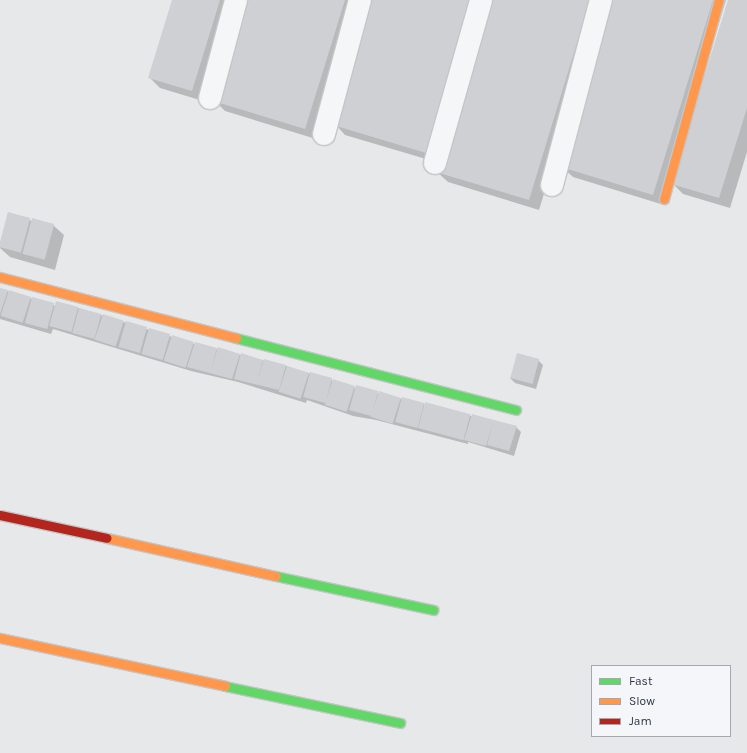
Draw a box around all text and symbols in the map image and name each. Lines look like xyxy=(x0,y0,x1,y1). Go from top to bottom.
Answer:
legend xyxy=(591,665,731,737)
text: Fast xyxy=(629,674,652,688)
text: Slow xyxy=(629,694,655,708)
text: Jam xyxy=(629,714,652,728)

